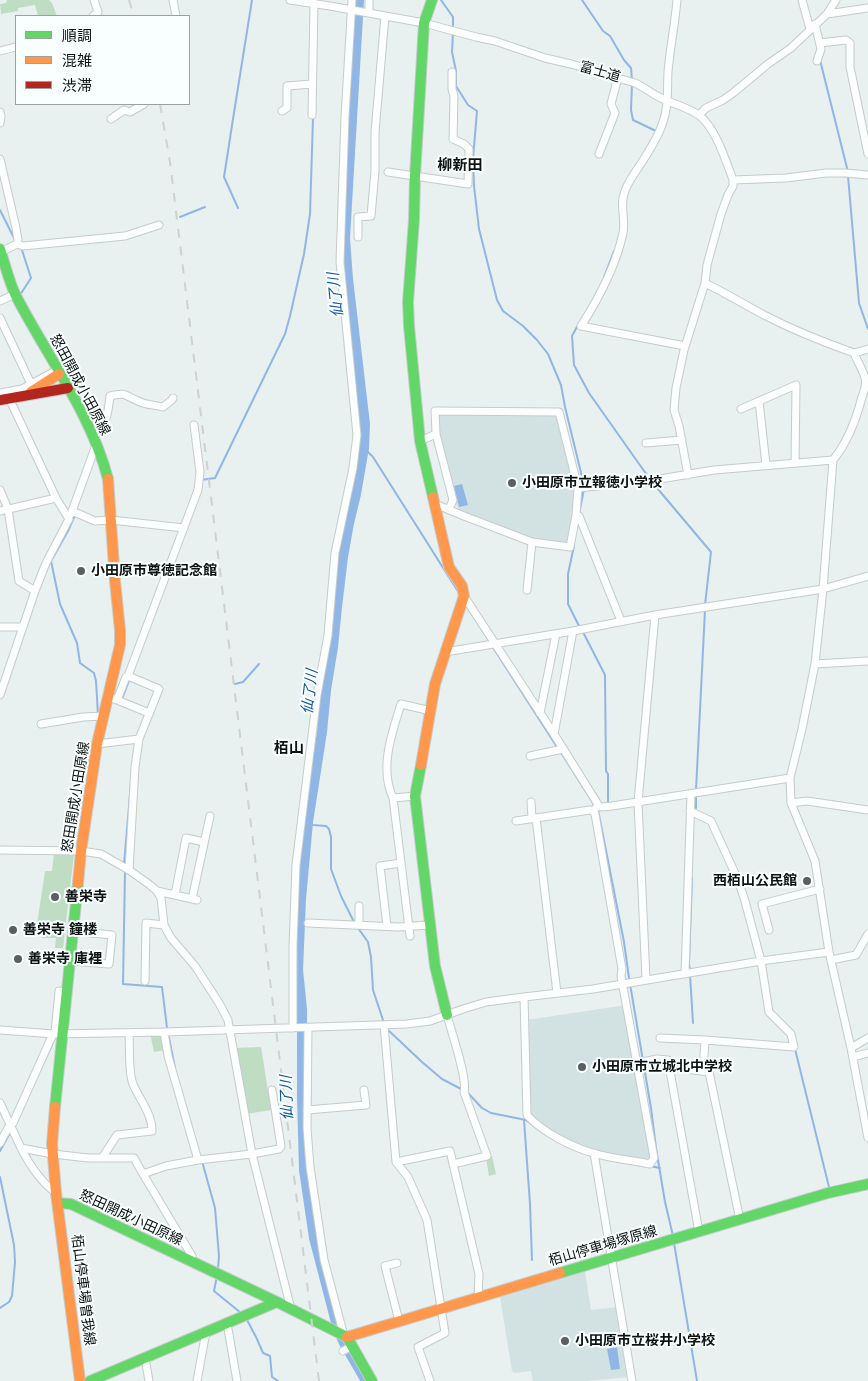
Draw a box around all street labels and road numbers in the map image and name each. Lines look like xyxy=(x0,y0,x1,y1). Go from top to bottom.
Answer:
street label: 富士道 xyxy=(577,58,623,86)
street label: 怒田開成小田原線 xyxy=(46,332,114,438)
street label: 怒田開成小田原線 xyxy=(59,740,93,854)
street label: 怒田開成小田原線 xyxy=(77,1187,185,1249)
street label: 栢山停車場塚原線 xyxy=(547,1222,659,1270)
street label: 栢山停車場曽我線 xyxy=(68,1233,98,1347)

